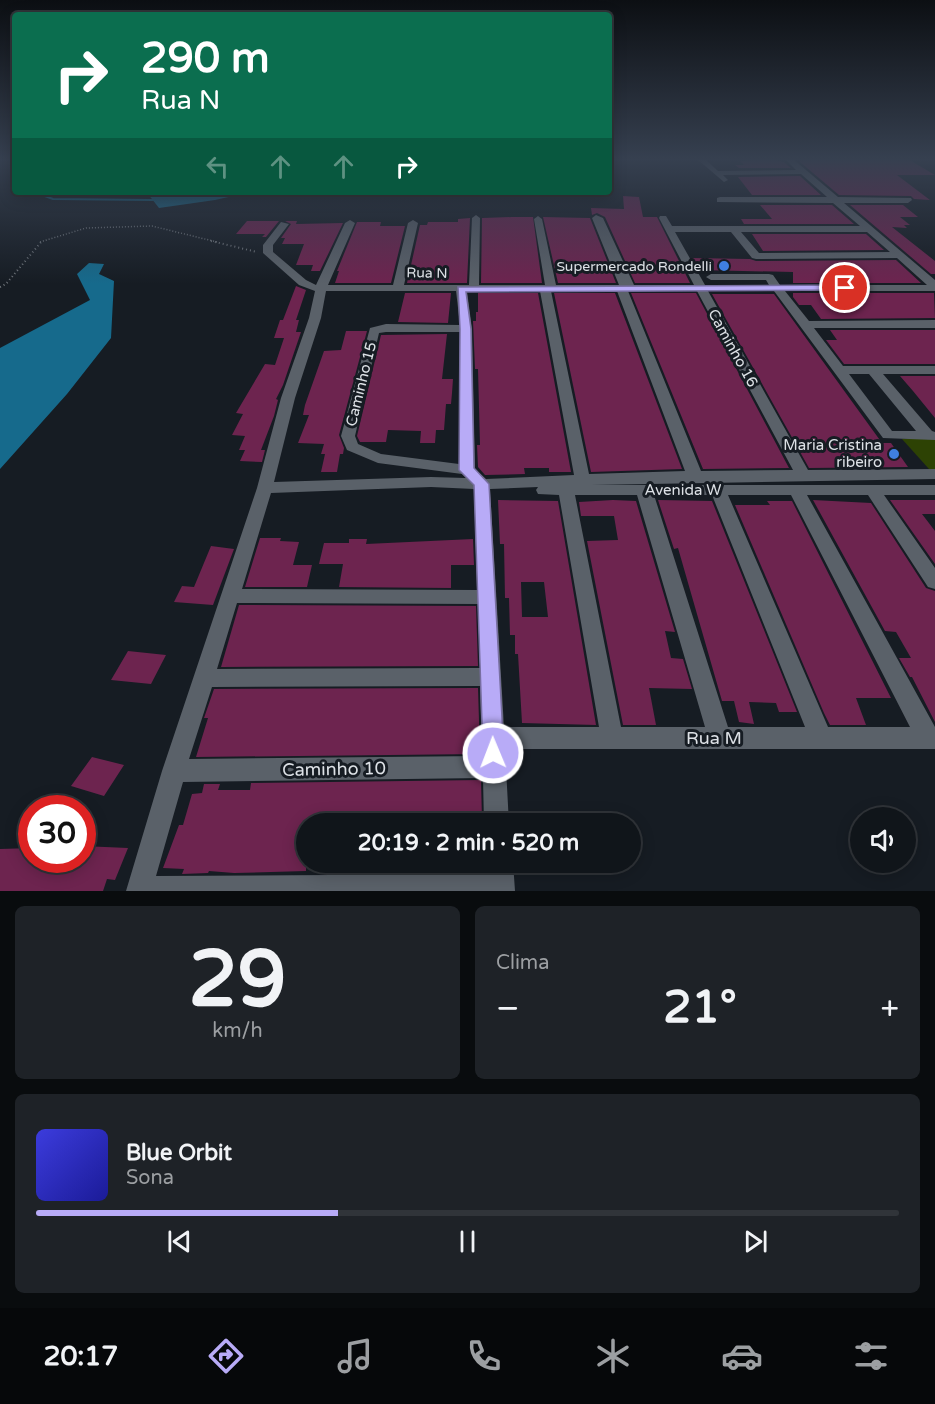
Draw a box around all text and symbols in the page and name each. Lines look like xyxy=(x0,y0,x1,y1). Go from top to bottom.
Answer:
text: 290 m xyxy=(141,33,270,84)
icon: right xyxy=(42,36,120,114)
text: Rua N xyxy=(141,84,221,117)
icon: left xyxy=(201,150,234,183)
icon: ahead xyxy=(264,150,297,183)
icon: ahead xyxy=(327,150,360,183)
icon: right xyxy=(390,150,423,183)
place label: Supermercado Rondelli xyxy=(556,258,712,275)
marker: Supermercado Rondelli xyxy=(717,259,731,273)
pin xyxy=(819,262,870,313)
street label: Rua N xyxy=(406,264,448,282)
icon: arrive xyxy=(828,271,861,304)
street label: Caminho 16 xyxy=(704,306,762,390)
street label: Caminho 15 xyxy=(342,340,380,428)
place label: Maria Cristina ribeiro xyxy=(783,436,882,471)
marker: Maria Cristina ribeiro xyxy=(887,447,901,461)
street label: Avenida W xyxy=(645,481,721,499)
position arrow xyxy=(461,721,525,785)
street label: Rua M xyxy=(686,727,742,749)
street label: Caminho 10 xyxy=(282,757,386,781)
speed limit sign: 30 xyxy=(18,795,96,873)
map controls xyxy=(850,807,916,873)
button: sound xyxy=(850,807,916,873)
text: 20:19 · 2 min · 520 m xyxy=(358,830,579,856)
text: 29 xyxy=(189,933,286,1027)
text: Clima xyxy=(496,951,549,975)
text: 21° xyxy=(663,981,737,1035)
text: − xyxy=(496,989,520,1028)
text: + xyxy=(880,989,899,1028)
text: km/h xyxy=(212,1019,263,1043)
text: Blue Orbit xyxy=(126,1140,232,1166)
text: Sona xyxy=(126,1166,174,1190)
icon: previous xyxy=(163,1225,196,1258)
icon: pause xyxy=(451,1225,484,1258)
icon: next xyxy=(739,1225,772,1258)
icon: directions xyxy=(205,1335,247,1377)
icon: music xyxy=(334,1335,376,1377)
icon: phone xyxy=(463,1335,505,1377)
icon: climate xyxy=(592,1335,634,1377)
icon: car xyxy=(721,1335,763,1377)
icon: filters xyxy=(850,1335,892,1377)
text: 20:17 xyxy=(43,1340,118,1373)

